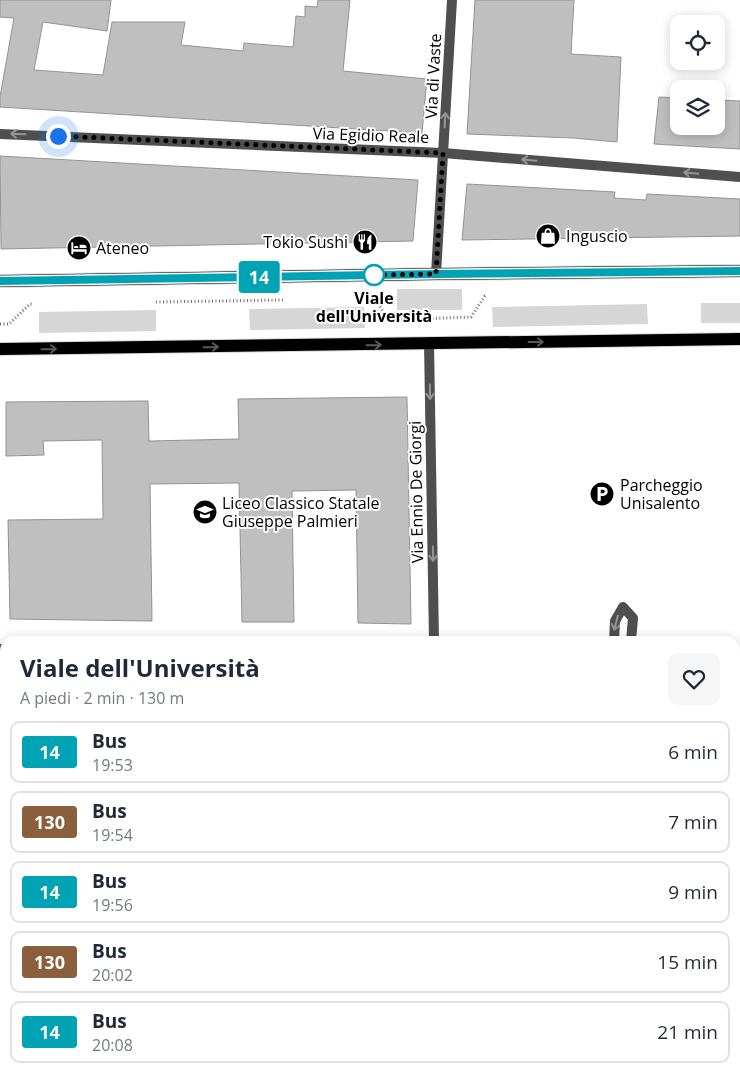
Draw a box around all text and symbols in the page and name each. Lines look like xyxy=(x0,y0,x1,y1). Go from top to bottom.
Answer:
map controls xyxy=(670,15,725,135)
button: locate xyxy=(670,15,725,70)
street label: Via di Vaste xyxy=(420,33,446,119)
button: layers xyxy=(670,80,725,135)
one-way arrow xyxy=(441,112,450,128)
street label: Via Egidio Reale xyxy=(312,122,430,148)
your location xyxy=(46,124,71,149)
one-way arrow xyxy=(10,130,26,139)
one-way arrow xyxy=(522,155,538,165)
one-way arrow xyxy=(684,168,700,178)
shop icon: Inguscio xyxy=(535,223,561,249)
place label: Inguscio xyxy=(566,225,628,247)
restaurant icon: Tokio Sushi xyxy=(352,229,378,255)
place label: Tokio Sushi xyxy=(263,231,348,253)
hotel icon: Ateneo xyxy=(66,235,92,261)
place label: Ateneo xyxy=(96,237,149,259)
line badge: 14 xyxy=(236,261,282,293)
marker: Viale dell'Università xyxy=(363,264,385,286)
text: 14 xyxy=(249,265,269,289)
place label: Viale dell'Università xyxy=(316,287,432,327)
one-way arrow xyxy=(528,337,544,347)
one-way arrow xyxy=(365,340,381,350)
one-way arrow xyxy=(202,342,219,352)
one-way arrow xyxy=(40,344,56,354)
one-way arrow xyxy=(425,383,434,399)
street label: Via Ennio De Giorgi xyxy=(404,421,428,563)
place label: Parcheggio Unisalento xyxy=(620,474,703,514)
parking icon: Parcheggio Unisalento xyxy=(589,481,615,507)
place label: Liceo Classico Statale Giuseppe Palmieri xyxy=(222,492,380,532)
school or university icon: Liceo Classico Statale Giuseppe Palmieri xyxy=(192,499,218,525)
one-way arrow xyxy=(428,546,437,562)
one-way arrow xyxy=(611,615,620,631)
text: Viale dell'Università xyxy=(20,651,260,684)
button: heart xyxy=(668,653,720,705)
text: A piedi · 2 min · 130 m xyxy=(20,687,184,709)
text: Bus xyxy=(92,728,127,754)
text: 6 min xyxy=(668,739,718,765)
text: 14 xyxy=(39,740,60,764)
text: 19:53 xyxy=(92,754,133,776)
text: Bus xyxy=(92,798,127,824)
text: 7 min xyxy=(668,809,718,835)
text: 130 xyxy=(34,810,65,834)
text: 19:54 xyxy=(92,824,133,846)
text: Bus xyxy=(92,868,127,894)
text: 9 min xyxy=(668,879,718,905)
text: 14 xyxy=(39,880,60,904)
text: 19:56 xyxy=(92,894,133,916)
text: Bus xyxy=(92,938,127,964)
text: 15 min xyxy=(657,949,718,975)
text: 130 xyxy=(34,950,65,974)
text: 20:02 xyxy=(92,964,133,986)
text: Bus xyxy=(92,1008,127,1034)
text: 21 min xyxy=(657,1019,718,1045)
text: 14 xyxy=(39,1020,60,1044)
text: 20:08 xyxy=(92,1034,133,1056)

